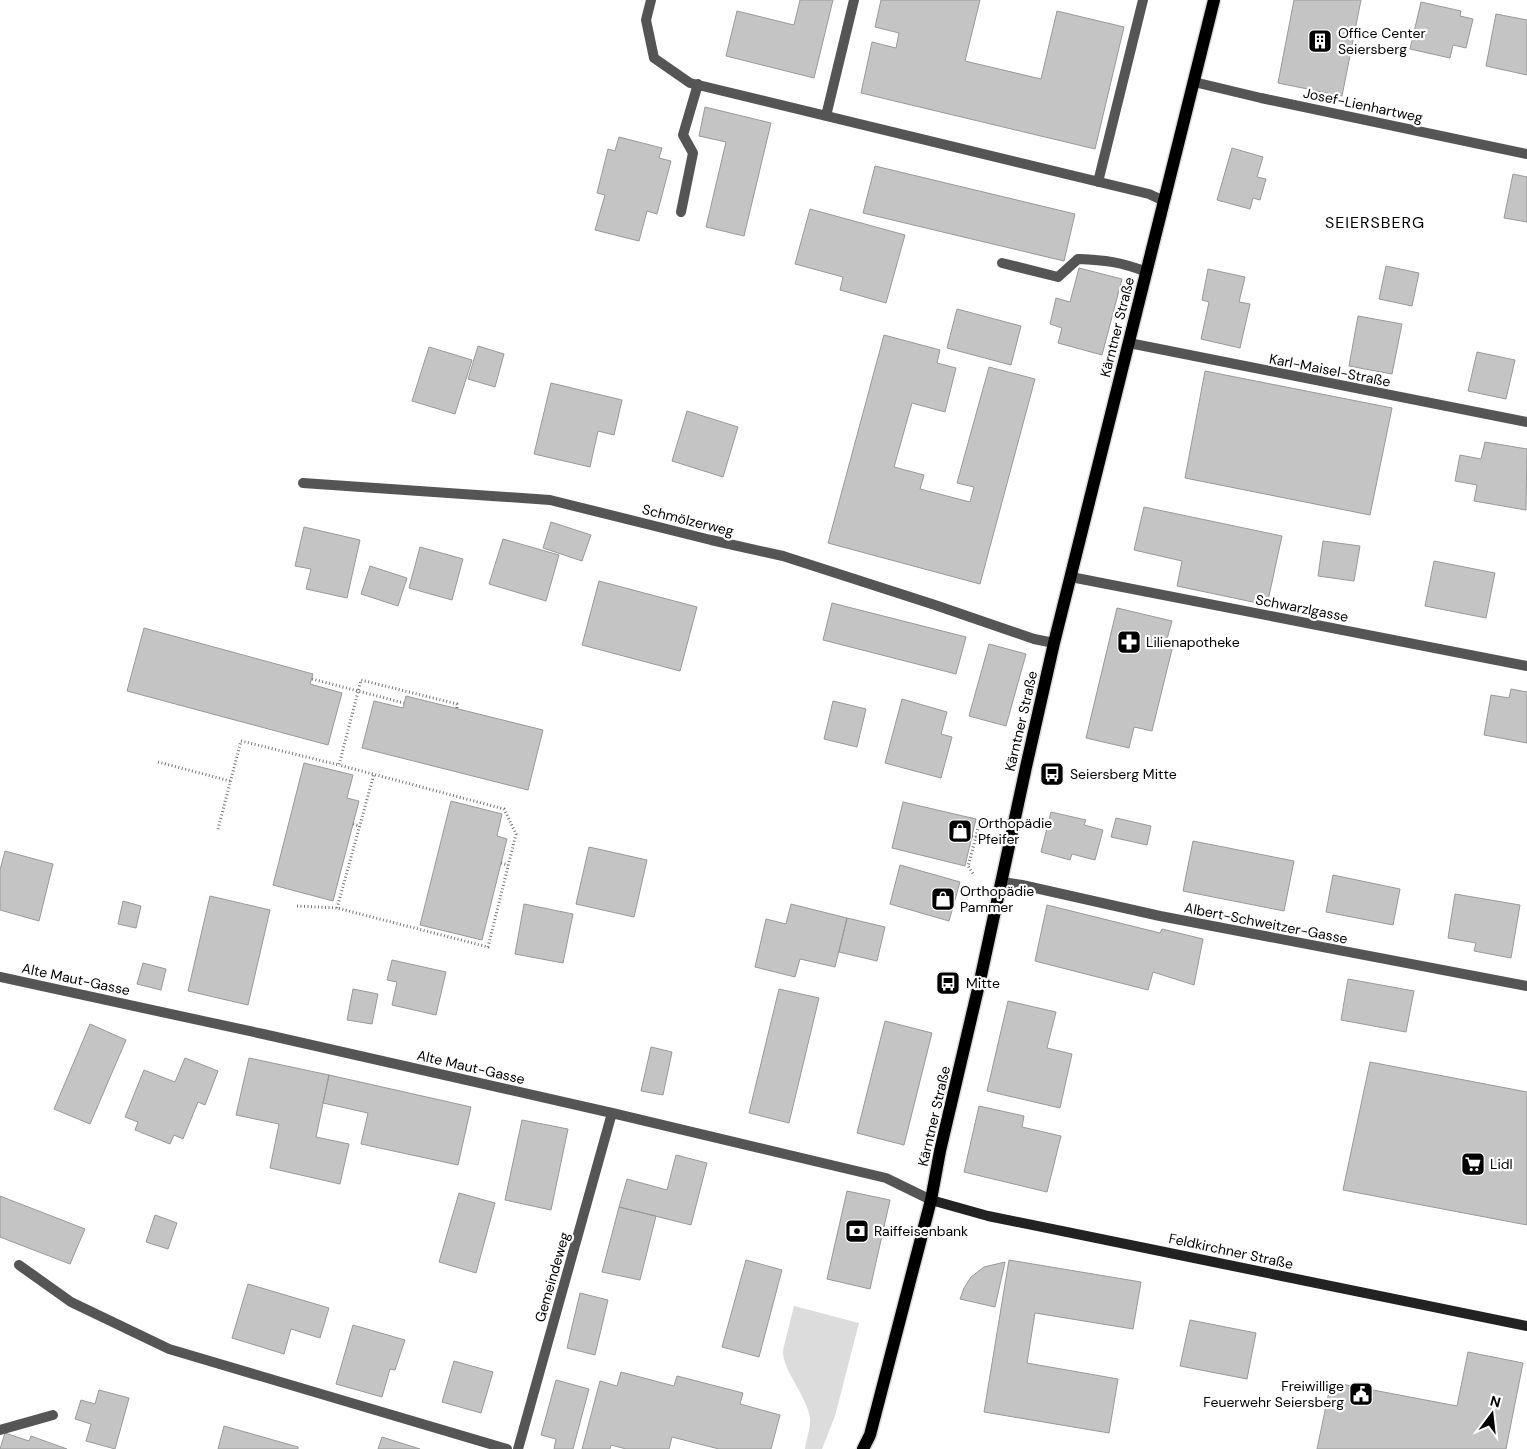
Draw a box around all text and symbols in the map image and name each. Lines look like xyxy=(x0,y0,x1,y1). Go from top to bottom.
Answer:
place label: Office Center Seiersberg xyxy=(1338,24,1426,58)
building icon: Office Center Seiersberg xyxy=(1307,28,1333,54)
street label: Josef-Lienhartweg xyxy=(1302,84,1425,127)
district label: SEIERSBERG xyxy=(1325,212,1425,233)
street label: Kärntner Straße xyxy=(1096,275,1138,379)
street label: Karl-Maisel-Straße xyxy=(1268,349,1392,391)
street label: Schmölzerweg xyxy=(640,500,736,540)
street label: Schwarzlgasse xyxy=(1254,590,1350,626)
pharmacy icon: Lilienapotheke xyxy=(1116,629,1142,655)
place label: Lilienapotheke xyxy=(1146,633,1240,651)
street label: Kärntner Straße xyxy=(1001,669,1041,773)
bus stop icon: Seiersberg Mitte xyxy=(1039,761,1065,787)
place label: Seiersberg Mitte xyxy=(1070,765,1177,783)
place label: Orthopädie Pfeifer xyxy=(978,814,1052,848)
shop icon: Orthopädie Pfeifer xyxy=(947,818,973,844)
place label: Orthopädie Pammer xyxy=(960,882,1034,916)
shop icon: Orthopädie Pammer xyxy=(930,886,956,912)
street label: Albert-Schweitzer-Gasse xyxy=(1183,898,1349,948)
street label: Alte Maut-Gasse xyxy=(20,959,132,999)
bus stop icon: Mitte xyxy=(935,970,961,996)
place label: Mitte xyxy=(966,974,1000,992)
street label: Alte Maut-Gasse xyxy=(415,1046,527,1088)
street label: Kärntner Straße xyxy=(914,1064,954,1168)
supermarket icon: Lidl xyxy=(1460,1151,1486,1177)
place label: Lidl xyxy=(1490,1155,1513,1173)
bank icon: Raiffeisenbank xyxy=(844,1218,870,1244)
place label: Raiffeisenbank xyxy=(874,1222,968,1240)
street label: Feldkirchner Straße xyxy=(1167,1229,1295,1273)
street label: Gemeindeweg xyxy=(531,1230,574,1324)
place label: Freiwillige Feuerwehr Seiersberg xyxy=(1203,1377,1344,1411)
public building icon: Freiwillige Feuerwehr Seiersberg xyxy=(1348,1381,1374,1407)
north arrow xyxy=(1467,1389,1517,1439)
text: N xyxy=(1488,1391,1503,1411)

